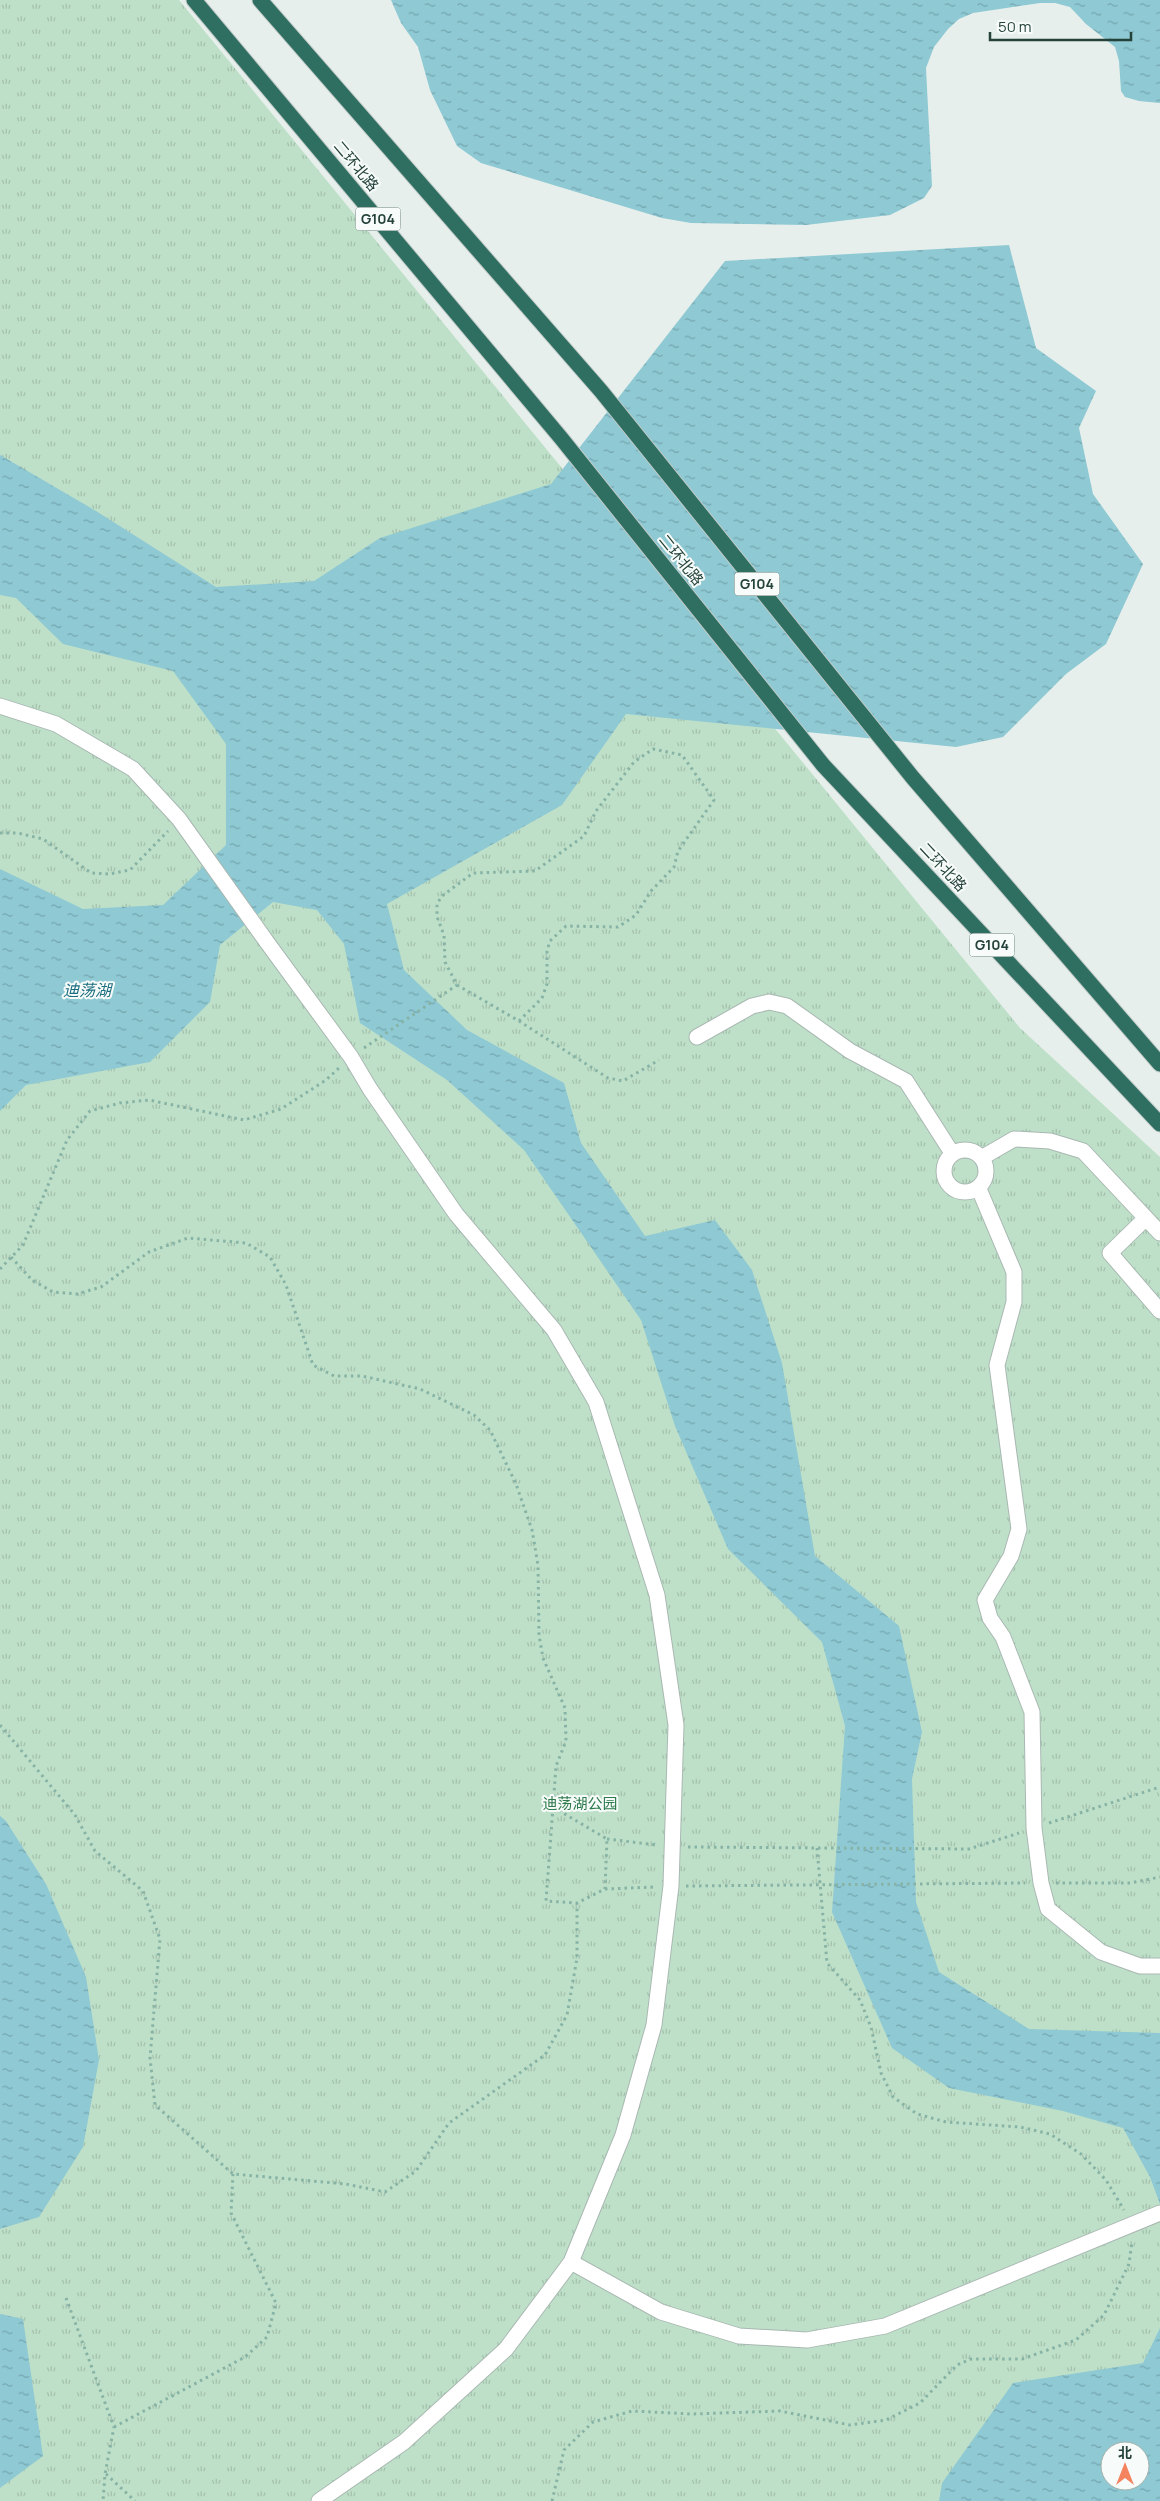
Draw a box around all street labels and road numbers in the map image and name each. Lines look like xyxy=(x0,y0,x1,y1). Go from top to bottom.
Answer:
street label: 二环北路 xyxy=(329,136,384,195)
road number: G104 xyxy=(356,208,400,230)
street label: 二环北路 xyxy=(654,530,708,590)
road number: G104 xyxy=(734,572,780,596)
street label: 二环北路 xyxy=(915,838,972,896)
road number: G104 xyxy=(970,934,1014,956)

